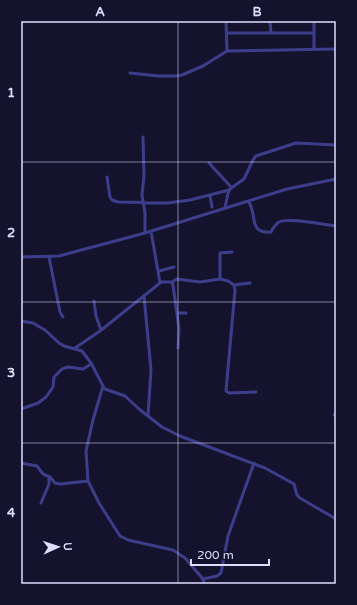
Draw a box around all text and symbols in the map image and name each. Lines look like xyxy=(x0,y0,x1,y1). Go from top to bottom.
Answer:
text: A xyxy=(95,4,105,20)
text: B xyxy=(252,4,262,20)
text: 1 xyxy=(7,85,15,101)
text: 2 xyxy=(7,225,15,241)
text: 3 xyxy=(7,365,15,381)
text: 4 xyxy=(7,505,16,521)
north arrow xyxy=(38,527,78,567)
scale bar xyxy=(191,541,269,567)
text: U xyxy=(61,542,74,551)
text: 200 m xyxy=(197,548,234,562)

